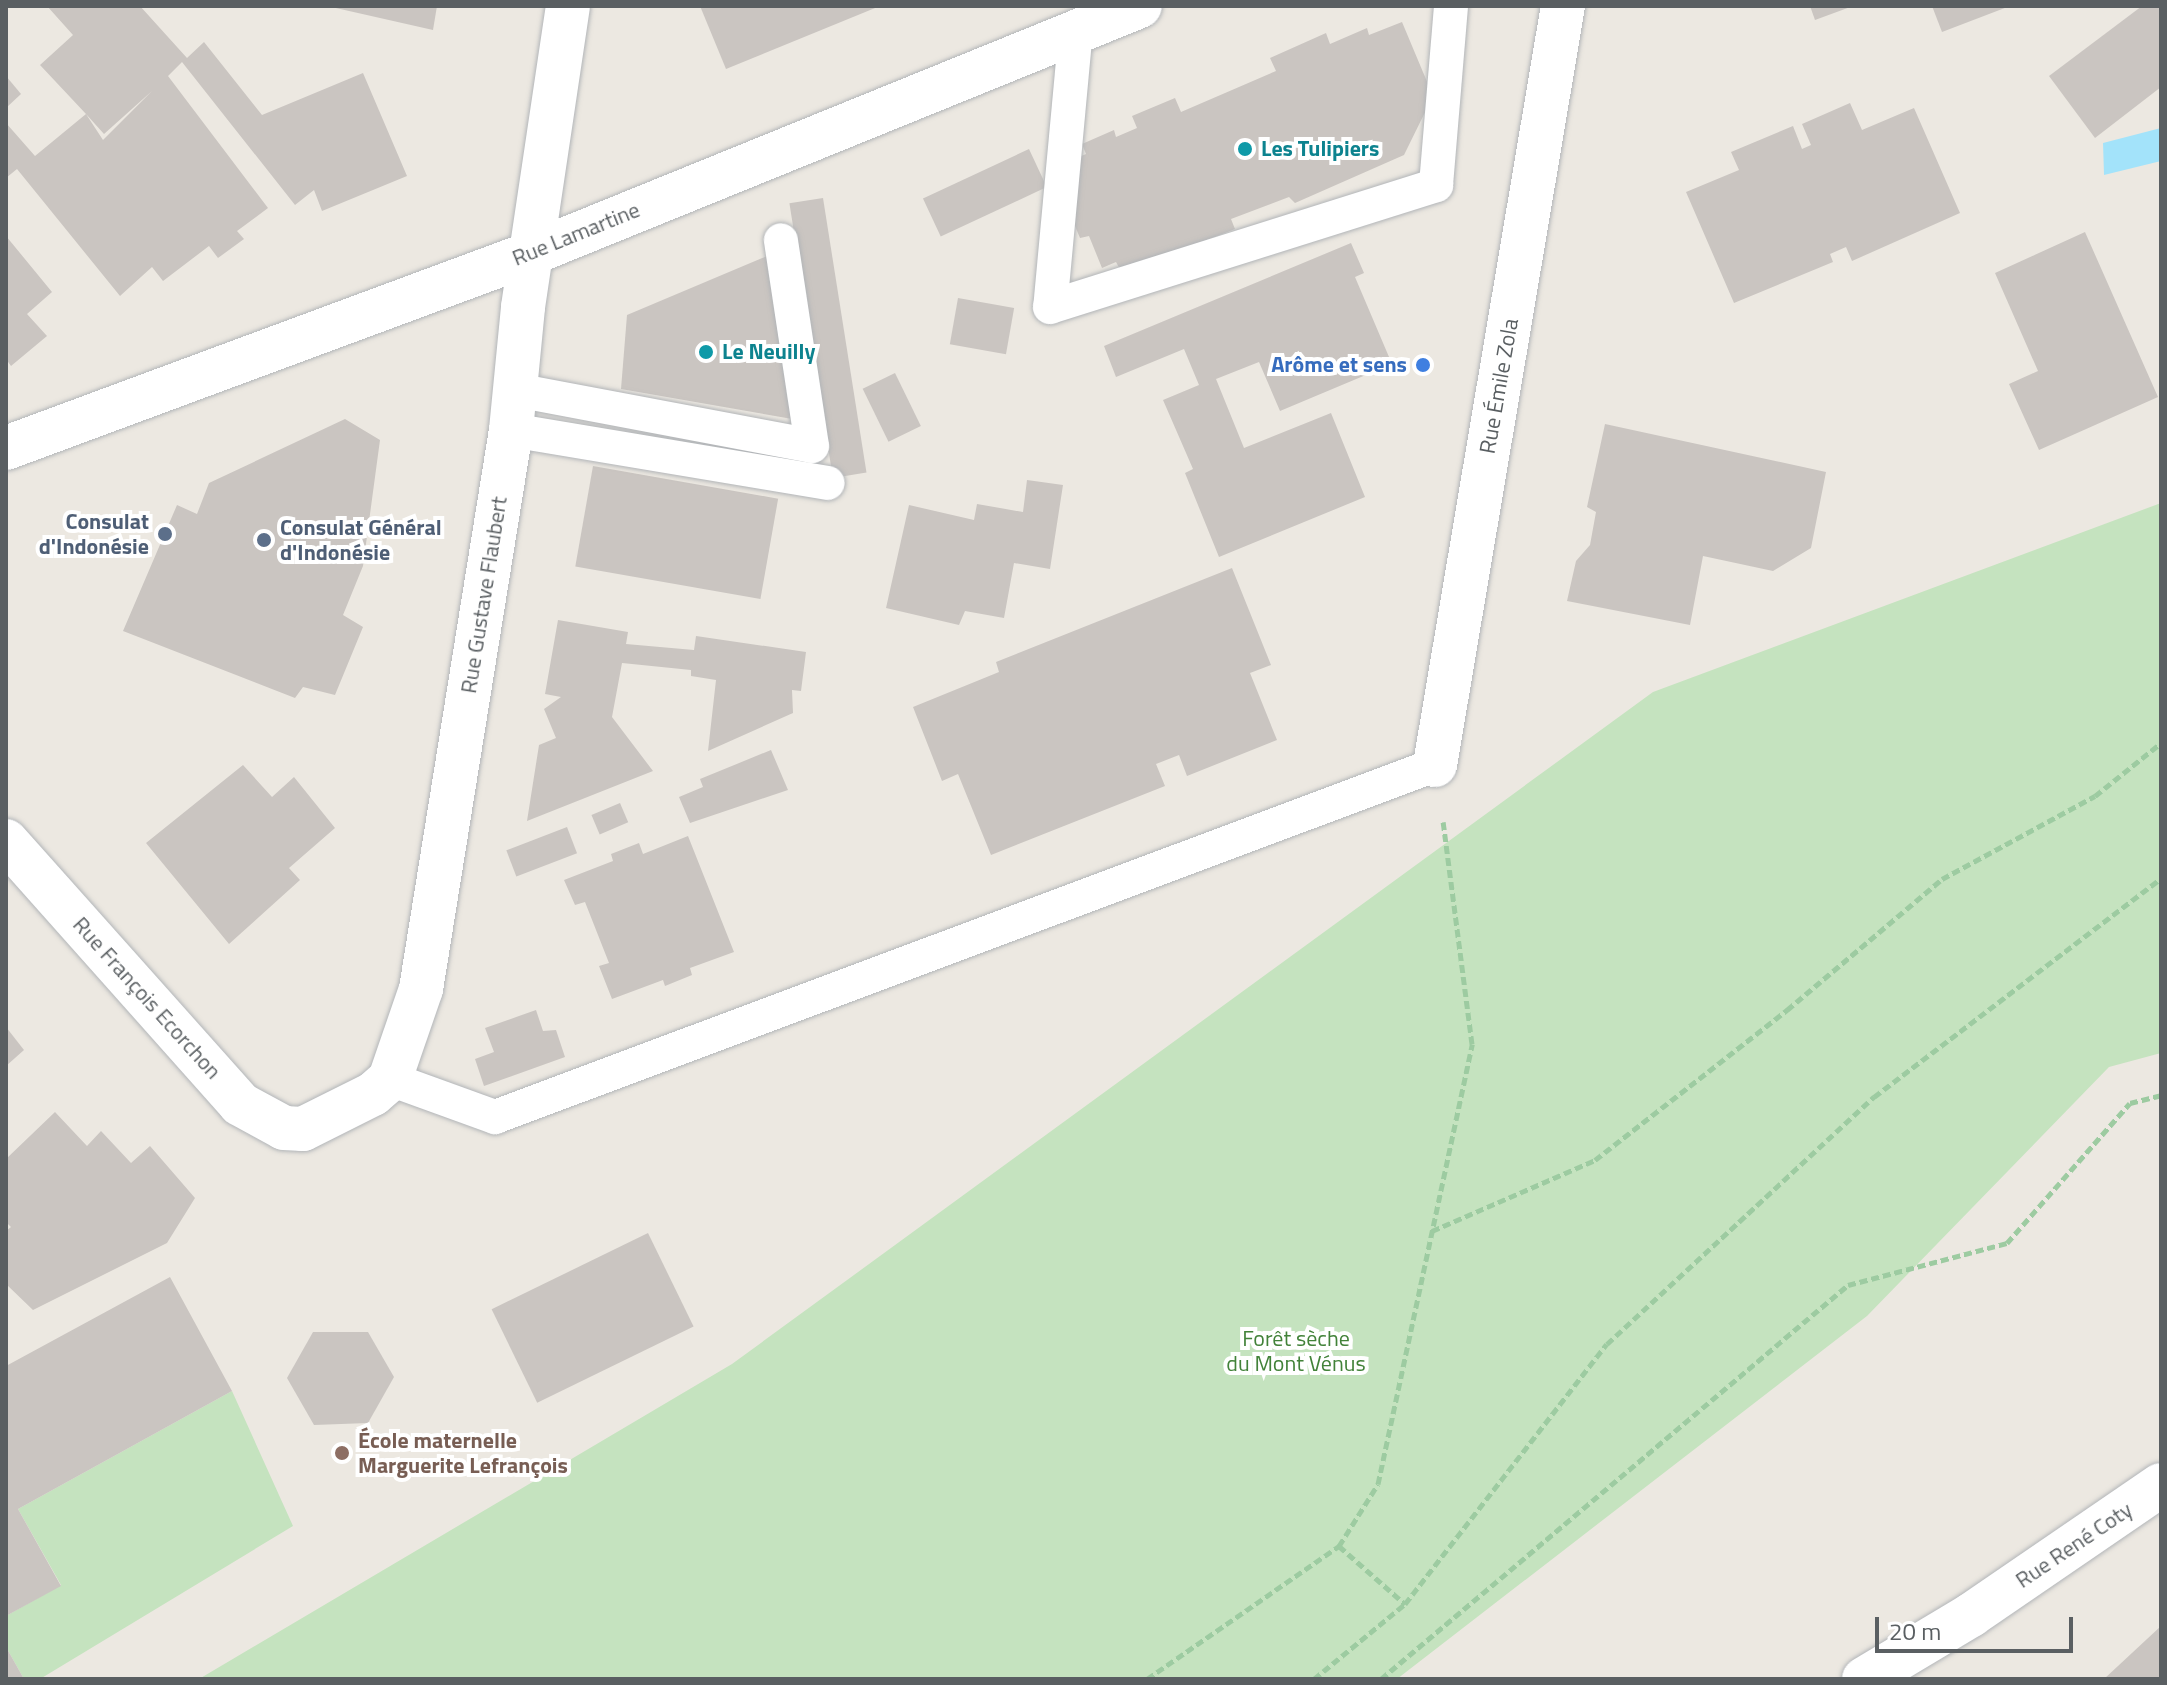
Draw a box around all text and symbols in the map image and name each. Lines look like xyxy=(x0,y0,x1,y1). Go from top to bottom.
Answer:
place label: Les Tulipiers xyxy=(1261,136,1379,162)
marker: Les Tulipiers xyxy=(1236,140,1254,158)
street label: Rue Lamartine xyxy=(508,196,644,272)
street label: Rue Émile Zola xyxy=(1474,316,1524,456)
place label: Le Neuilly xyxy=(722,339,815,365)
marker: Le Neuilly xyxy=(697,343,715,361)
place label: Arôme et sens xyxy=(1271,352,1407,378)
marker: Arôme et sens xyxy=(1414,356,1432,374)
street label: Rue Gustave Flaubert xyxy=(455,495,513,695)
place label: Consulat d'Indonésie xyxy=(39,508,149,560)
place label: Consulat Général d'Indonésie xyxy=(280,514,442,566)
marker: Consulat d'Indonésie xyxy=(156,525,174,543)
marker: Consulat Général d'Indonésie xyxy=(255,531,273,549)
street label: Rue François Ecorchon xyxy=(67,912,227,1084)
park label: Forêt sèche du Mont Vénus xyxy=(1226,1325,1366,1376)
place label: École maternelle Marguerite Lefrançois xyxy=(358,1427,568,1478)
marker: École maternelle Marguerite Lefrançois xyxy=(333,1444,351,1462)
street label: Rue René Coty xyxy=(2011,1496,2137,1594)
scale bar xyxy=(1879,1601,2077,1651)
text: 20 m xyxy=(1889,1613,1941,1649)

